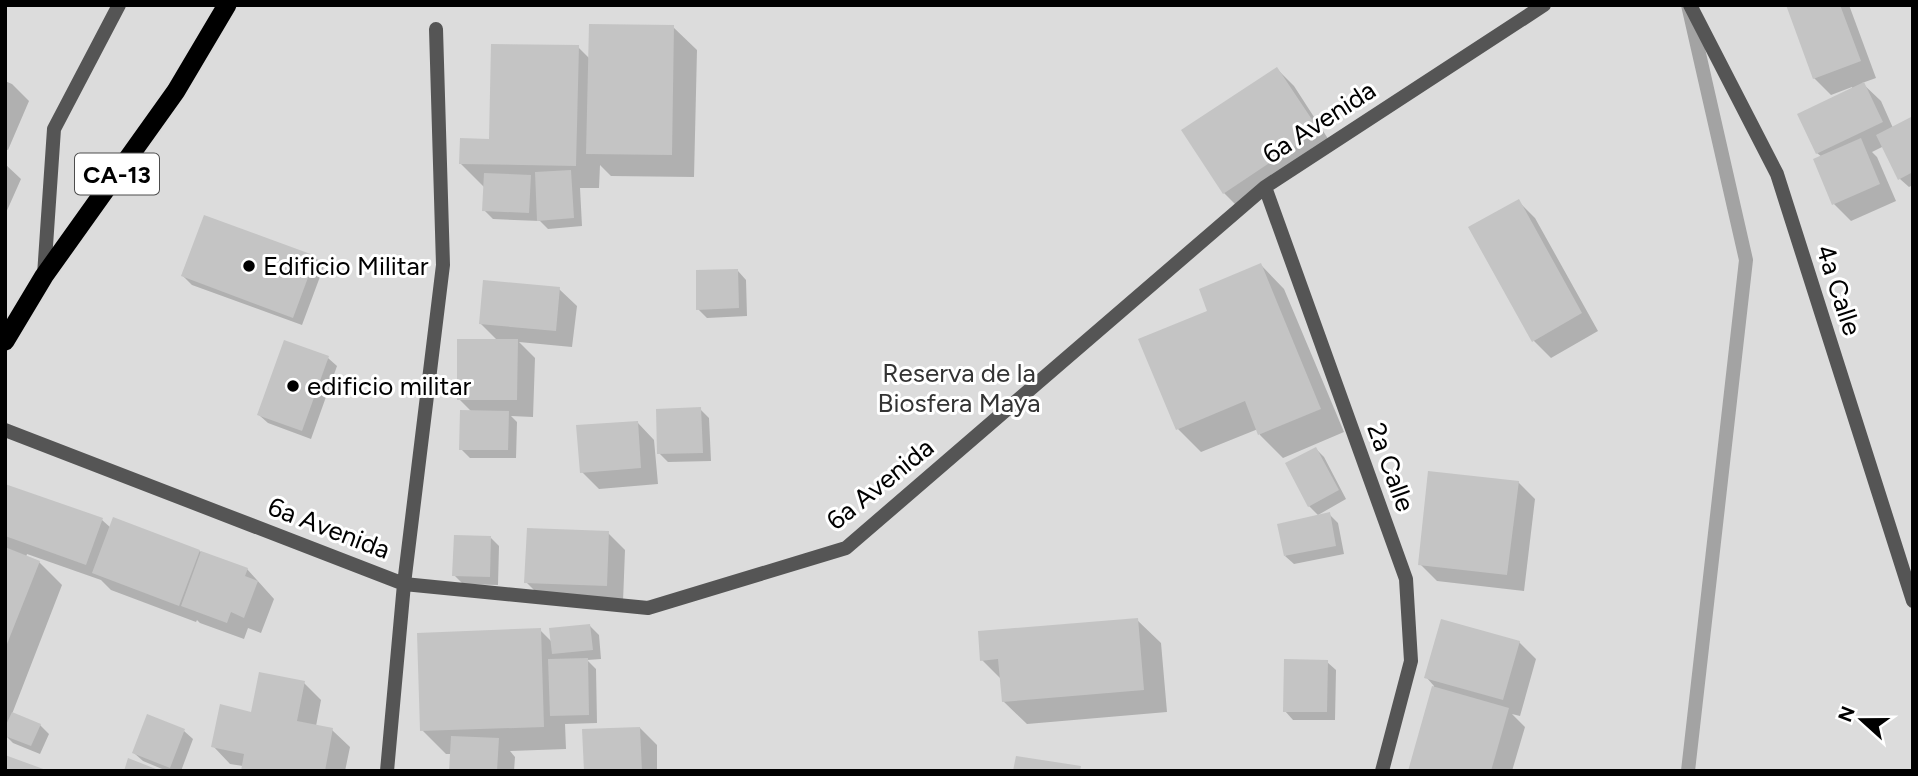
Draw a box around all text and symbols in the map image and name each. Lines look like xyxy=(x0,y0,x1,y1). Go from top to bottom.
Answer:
street label: 6a Avenida xyxy=(1257,74,1381,170)
road number: CA-13 xyxy=(75,154,159,194)
street label: 4a Calle xyxy=(1809,241,1869,339)
place label: Edificio Militar xyxy=(263,250,429,282)
marker: Edificio Militar xyxy=(241,258,257,274)
park label: Reserva de la Biosfera Maya xyxy=(878,357,1040,419)
place label: edificio militar xyxy=(307,370,472,402)
marker: edificio militar xyxy=(285,378,301,394)
street label: 2a Calle xyxy=(1360,418,1422,516)
street label: 6a Avenida xyxy=(820,431,940,537)
street label: 6a Avenida xyxy=(263,490,395,566)
north arrow xyxy=(1827,685,1897,755)
text: N xyxy=(1833,703,1860,725)

